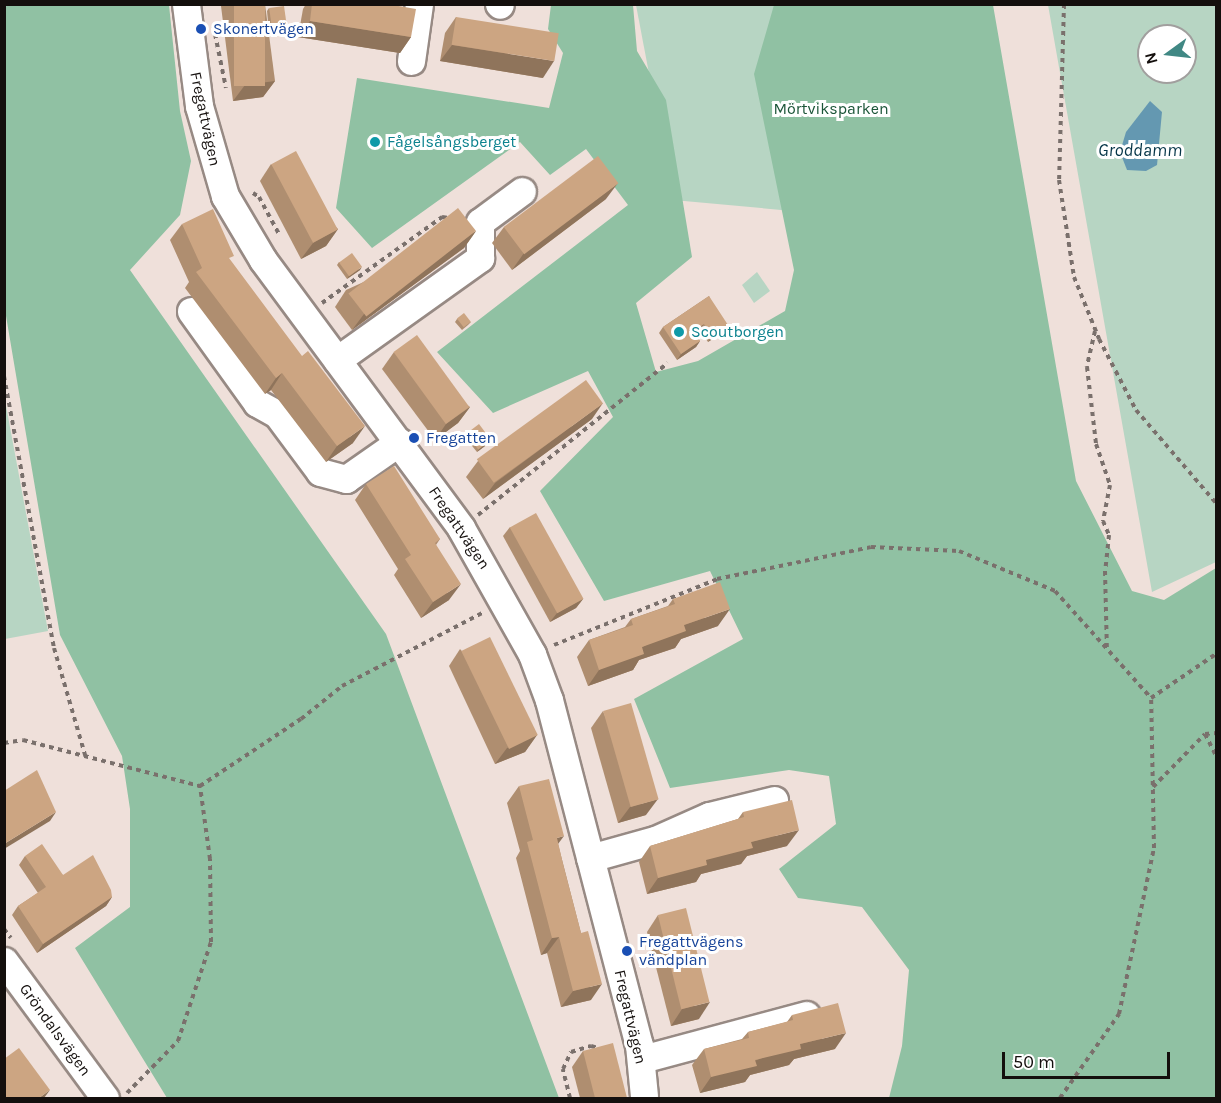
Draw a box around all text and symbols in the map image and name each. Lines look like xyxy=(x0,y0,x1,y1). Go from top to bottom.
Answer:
place label: Skonertvägen xyxy=(213,19,314,39)
marker: Skonertvägen xyxy=(194,22,208,36)
north arrow xyxy=(1137,24,1197,84)
text: N xyxy=(1140,50,1162,66)
street label: Fregattvägen xyxy=(186,70,224,168)
park label: Mörtviksparken xyxy=(773,99,889,119)
place label: Fågelsångsberget xyxy=(387,132,516,152)
marker: Fågelsångsberget xyxy=(368,135,382,149)
water label: Groddamm xyxy=(1098,139,1182,161)
place label: Scoutborgen xyxy=(691,322,784,342)
marker: Scoutborgen xyxy=(672,325,686,339)
place label: Fregatten xyxy=(426,428,496,448)
marker: Fregatten xyxy=(407,431,421,445)
street label: Fregattvägen xyxy=(424,483,494,573)
place label: Fregattvägens vändplan xyxy=(639,932,743,970)
marker: Fregattvägens vändplan xyxy=(620,944,634,958)
street label: Fregattvägen xyxy=(610,968,650,1066)
street label: Gröndalsvägen xyxy=(15,980,95,1080)
scale bar xyxy=(1005,1040,1173,1078)
text: 50 m xyxy=(1013,1051,1055,1073)

